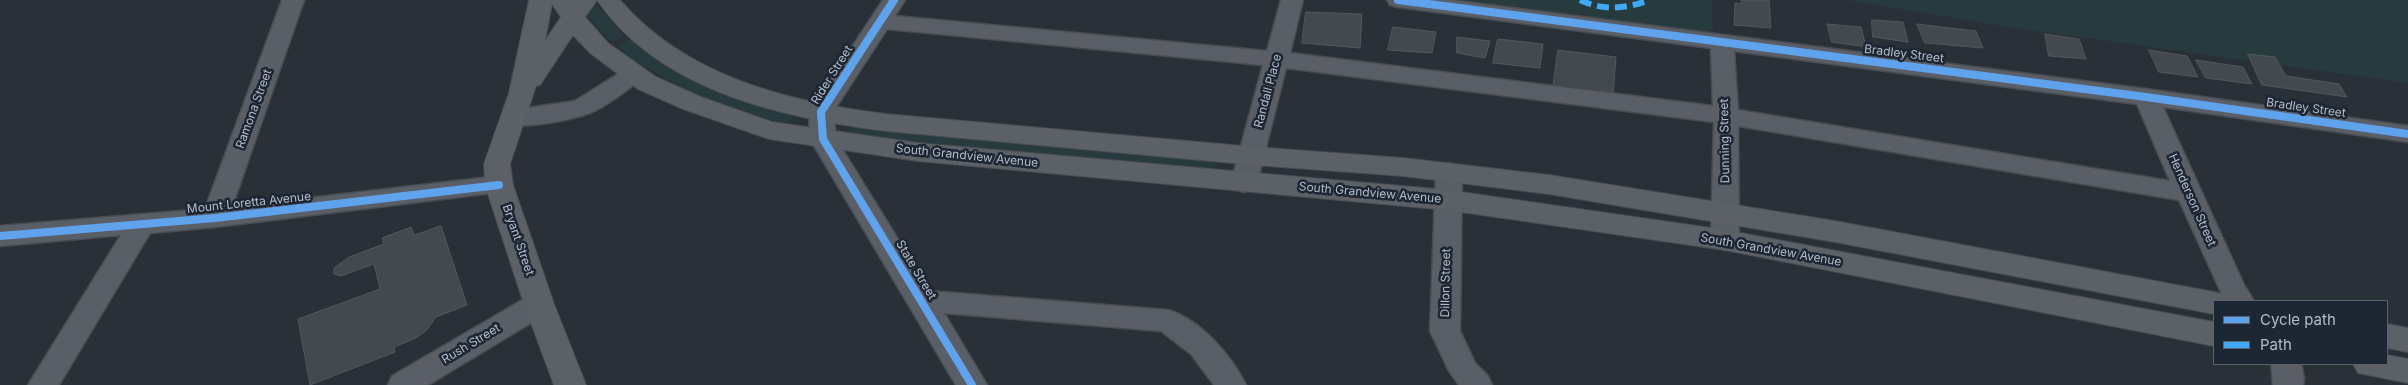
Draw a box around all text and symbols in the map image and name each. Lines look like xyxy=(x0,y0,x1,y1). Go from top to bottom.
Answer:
street label: Bradley Street xyxy=(1863,42,1945,66)
street label: Rider Street xyxy=(808,43,856,107)
street label: Randall Place xyxy=(1251,52,1285,130)
street label: Ramona Street xyxy=(233,67,275,151)
street label: Bradley Street xyxy=(2265,95,2347,121)
street label: Dunning Street xyxy=(1717,99,1733,183)
street label: South Grandview Avenue xyxy=(895,141,1039,171)
street label: Henderson Street xyxy=(2165,152,2219,248)
street label: South Grandview Avenue xyxy=(1298,180,1442,206)
street label: Mount Loretta Avenue xyxy=(186,189,312,217)
street label: Bryant Street xyxy=(499,203,537,277)
street label: South Grandview Avenue xyxy=(1699,231,1843,269)
street label: State Street xyxy=(893,238,939,302)
street label: Dillon Street xyxy=(1438,248,1454,318)
legend xyxy=(2213,300,2388,365)
text: Cycle path xyxy=(2260,310,2336,329)
street label: Rush Street xyxy=(439,321,503,367)
text: Path xyxy=(2260,335,2292,354)

